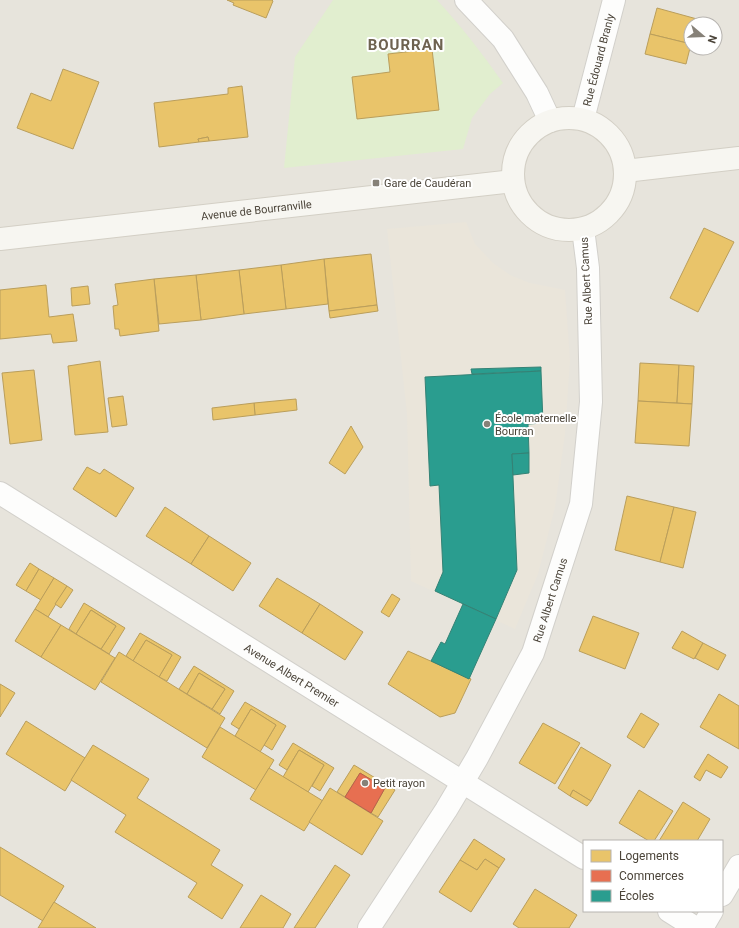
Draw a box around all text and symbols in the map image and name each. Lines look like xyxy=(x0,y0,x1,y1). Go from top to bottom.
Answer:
street label: Rue Édouard Branly xyxy=(581,12,617,108)
north arrow xyxy=(683,16,723,56)
text: N xyxy=(704,33,719,45)
district label: BOURRAN xyxy=(368,36,444,54)
place label: Gare de Caudéran xyxy=(384,177,471,190)
marker: Gare de Caudéran xyxy=(371,178,381,188)
street label: Avenue de Bourranville xyxy=(200,198,313,223)
street label: Rue Albert Camus xyxy=(578,236,595,325)
place label: École maternelle Bourran xyxy=(495,412,576,438)
marker: École maternelle Bourran xyxy=(482,419,492,429)
street label: Rue Albert Camus xyxy=(531,556,570,644)
street label: Avenue Albert Premier xyxy=(242,641,341,710)
place label: Petit rayon xyxy=(373,777,425,790)
marker: Petit rayon xyxy=(360,778,370,788)
legend xyxy=(583,840,723,912)
text: Logements xyxy=(619,849,679,863)
text: Commerces xyxy=(619,869,684,883)
text: Écoles xyxy=(619,888,654,903)

